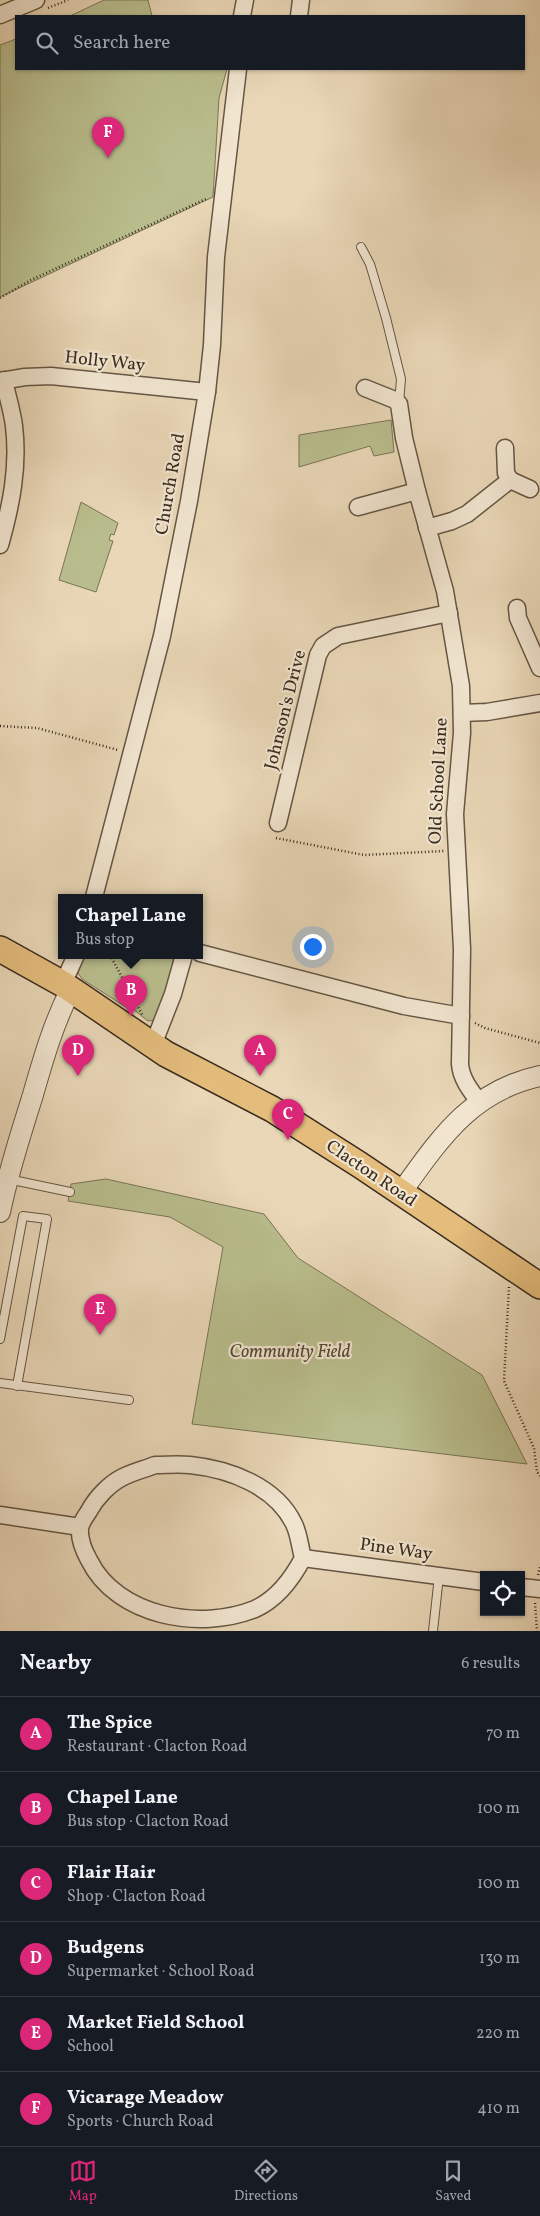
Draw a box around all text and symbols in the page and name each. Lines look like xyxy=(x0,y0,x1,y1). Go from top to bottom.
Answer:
search box xyxy=(15,15,525,70)
icon: search xyxy=(33,29,61,57)
text: Search here xyxy=(73,30,170,56)
pin: F xyxy=(92,117,124,158)
street label: Holly Way xyxy=(63,345,147,379)
street label: Church Road xyxy=(150,431,192,537)
street label: Johnson's Drive xyxy=(259,647,313,773)
street label: Old School Lane xyxy=(423,717,455,845)
popup xyxy=(58,894,203,959)
text: Chapel Lane xyxy=(75,903,186,929)
text: Bus stop xyxy=(75,929,134,951)
your location xyxy=(300,934,326,960)
pin: B xyxy=(115,975,147,1016)
pin: D xyxy=(62,1035,94,1076)
pin: A xyxy=(244,1035,276,1076)
pin: C xyxy=(272,1099,304,1140)
street label: Clacton Road xyxy=(321,1134,421,1214)
pin: E xyxy=(84,1294,116,1335)
park label: Community Field xyxy=(230,1340,351,1365)
street label: Pine Way xyxy=(358,1533,434,1568)
map controls xyxy=(480,1571,525,1616)
button: locate xyxy=(480,1571,525,1616)
text: Nearby xyxy=(20,1649,91,1678)
text: 6 results xyxy=(461,1653,520,1675)
text: The Spice xyxy=(67,1710,152,1736)
text: A xyxy=(30,1723,42,1745)
text: 70 m xyxy=(486,1723,520,1745)
text: Restaurant · Clacton Road xyxy=(67,1736,247,1758)
text: Chapel Lane xyxy=(67,1785,178,1811)
text: B xyxy=(31,1798,41,1820)
text: 100 m xyxy=(477,1798,520,1820)
text: Bus stop · Clacton Road xyxy=(67,1811,229,1833)
text: Flair Hair xyxy=(67,1860,155,1886)
text: C xyxy=(31,1873,41,1895)
text: 100 m xyxy=(477,1873,520,1895)
text: Shop · Clacton Road xyxy=(67,1886,206,1908)
text: Budgens xyxy=(67,1935,144,1961)
text: D xyxy=(30,1948,42,1970)
text: 130 m xyxy=(479,1948,520,1970)
text: Supermarket · School Road xyxy=(67,1961,254,1983)
text: Market Field School xyxy=(67,2010,245,2036)
text: E xyxy=(31,2023,41,2045)
text: 220 m xyxy=(476,2023,520,2045)
text: School xyxy=(67,2036,114,2058)
text: Vicarage Meadow xyxy=(67,2085,224,2111)
text: F xyxy=(31,2098,41,2120)
text: 410 m xyxy=(477,2098,520,2120)
text: Sports · Church Road xyxy=(67,2111,214,2133)
tab: Map xyxy=(69,2157,97,2206)
tab: Directions xyxy=(234,2157,298,2206)
tab: Saved xyxy=(435,2157,471,2206)

